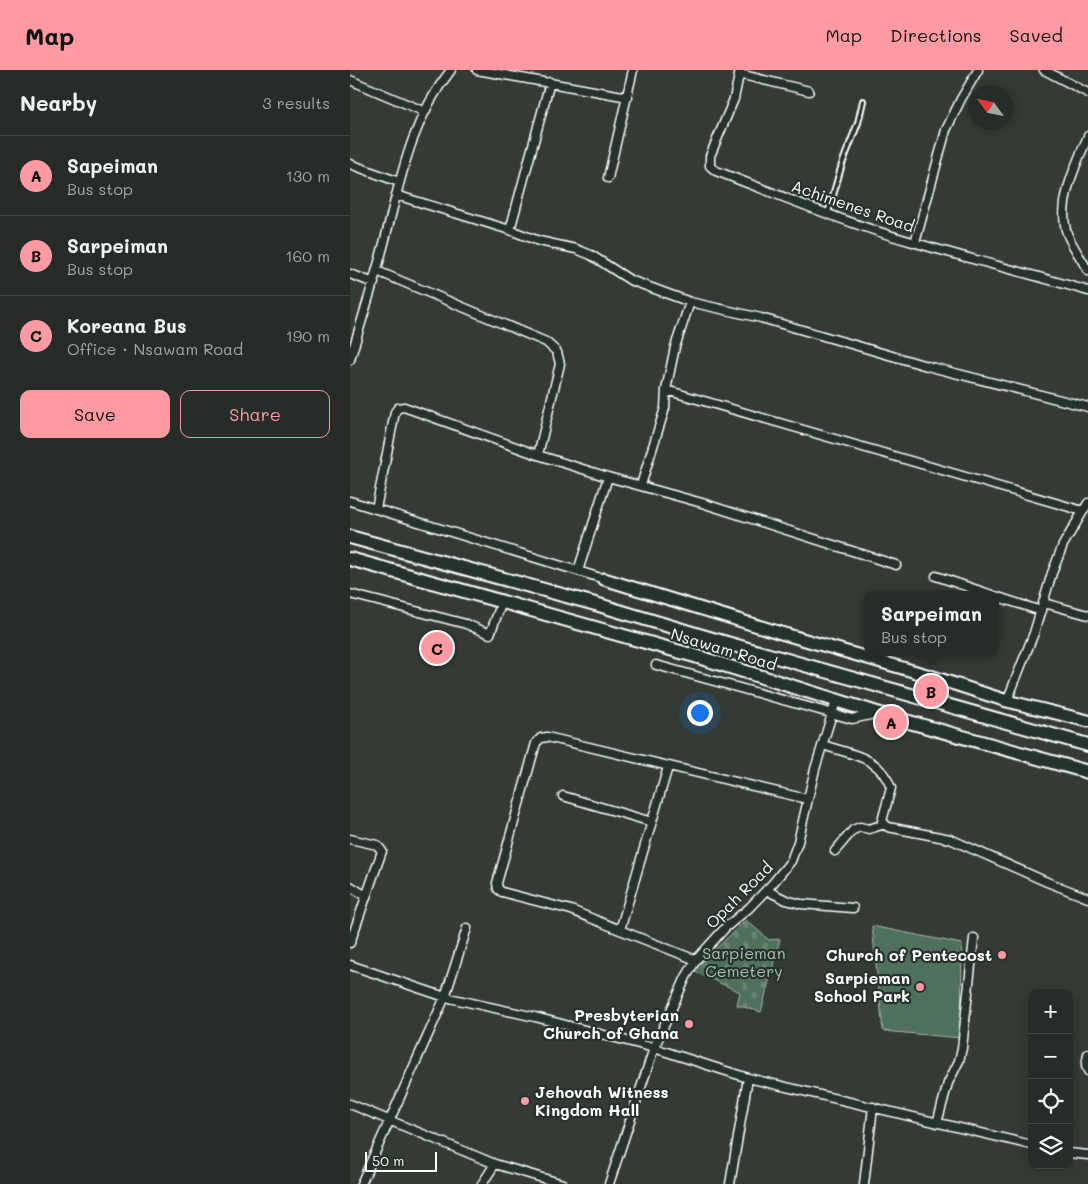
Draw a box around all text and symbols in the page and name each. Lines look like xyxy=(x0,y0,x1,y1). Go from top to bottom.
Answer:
text: Map xyxy=(25,20,74,51)
text: Map xyxy=(825,23,862,47)
text: Directions xyxy=(890,23,982,47)
text: Saved xyxy=(1010,23,1063,47)
north arrow xyxy=(968,85,1013,130)
text: Nearby xyxy=(20,89,97,116)
text: 3 results xyxy=(262,92,330,113)
text: Sapeiman xyxy=(67,153,158,178)
text: A xyxy=(30,165,42,186)
text: 130 m xyxy=(286,165,330,186)
street label: Achimenes Road xyxy=(789,175,917,236)
text: Bus stop xyxy=(67,178,133,199)
text: Sarpeiman xyxy=(67,233,168,258)
text: B xyxy=(31,245,41,266)
text: 160 m xyxy=(285,245,330,266)
text: Bus stop xyxy=(67,258,133,279)
text: Koreana Bus xyxy=(67,313,187,338)
text: C xyxy=(30,325,42,346)
text: 190 m xyxy=(286,325,330,346)
text: Office · Nsawam Road xyxy=(67,338,243,359)
button: Save xyxy=(20,390,170,438)
button: Share xyxy=(180,390,330,438)
popup xyxy=(864,591,999,656)
text: Sarpeiman xyxy=(881,601,982,626)
street label: Nsawam Road xyxy=(669,622,780,675)
text: Bus stop xyxy=(881,626,947,647)
pin: C xyxy=(421,629,453,667)
pin: B xyxy=(915,672,947,710)
your location xyxy=(687,700,713,726)
pin: A xyxy=(875,703,907,741)
street label: Opah Road xyxy=(701,857,777,933)
park label: Sarpieman Cemetery xyxy=(702,942,786,981)
place label: Church of Pentecost xyxy=(826,944,992,965)
marker: Church of Pentecost xyxy=(996,949,1008,961)
place label: Sarpieman School Park xyxy=(814,967,910,1006)
marker: Sarpieman School Park xyxy=(914,981,926,993)
map controls xyxy=(1028,989,1073,1169)
button: + xyxy=(1028,989,1073,1034)
place label: Presbyterian Church of Ghana xyxy=(543,1004,679,1043)
marker: Presbyterian Church of Ghana xyxy=(683,1018,695,1030)
button: − xyxy=(1028,1034,1073,1079)
button: locate xyxy=(1028,1079,1073,1124)
place label: Jehovah Witness Kingdom Hall xyxy=(535,1081,669,1120)
marker: Jehovah Witness Kingdom Hall xyxy=(519,1095,531,1107)
button: layers xyxy=(1028,1124,1073,1169)
scale bar xyxy=(365,1149,438,1172)
text: 50 m xyxy=(372,1151,404,1170)

